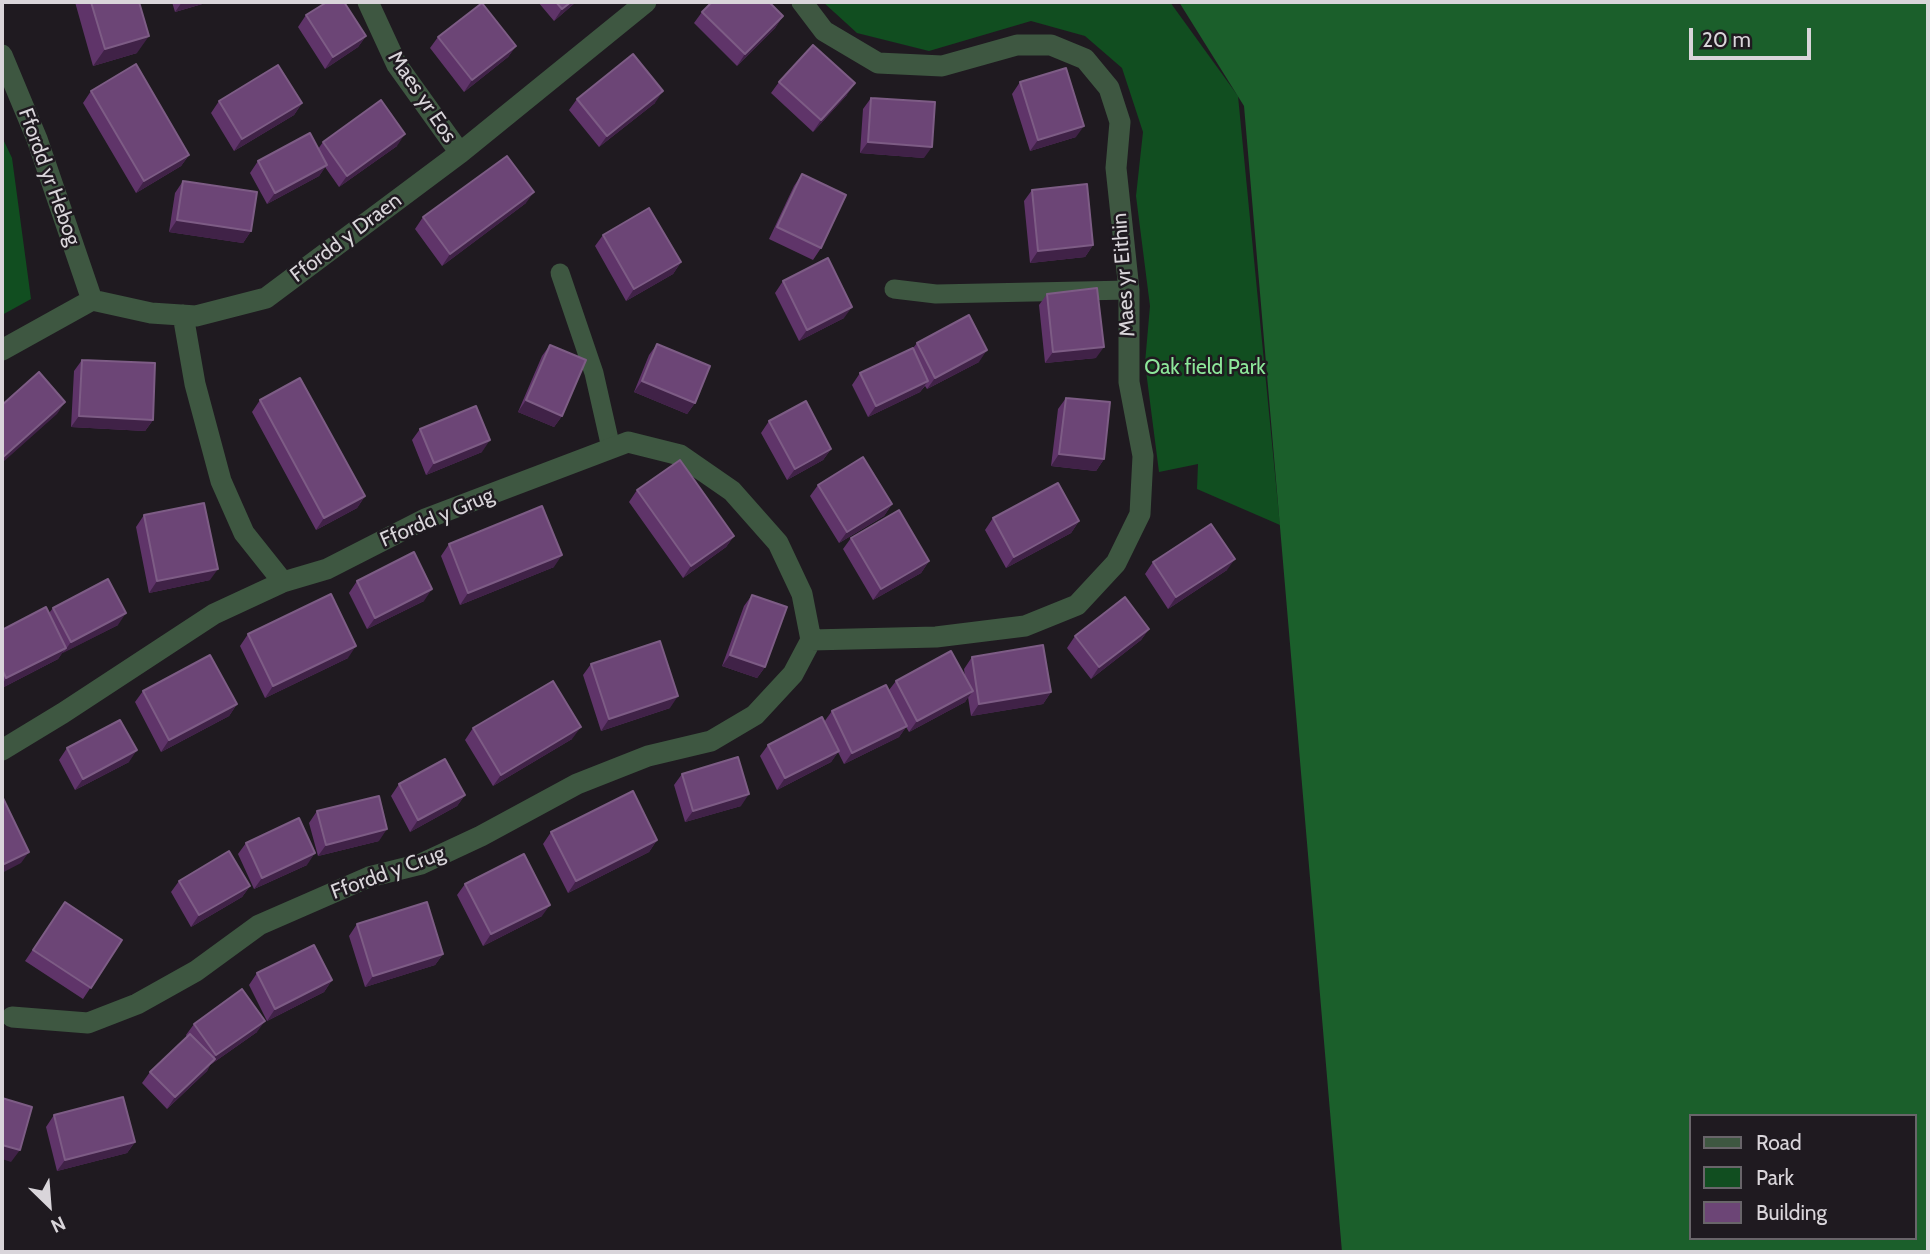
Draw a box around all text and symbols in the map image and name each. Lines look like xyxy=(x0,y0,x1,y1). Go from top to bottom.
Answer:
scale bar xyxy=(1692,14,1814,58)
text: 20 m xyxy=(1702,27,1751,52)
street label: Maes yr Eos xyxy=(382,47,462,147)
street label: Ffordd yr Hebog xyxy=(12,105,86,249)
street label: Ffordd y Draen xyxy=(285,188,407,288)
street label: Maes yr Eithin xyxy=(1107,212,1141,338)
park label: Oak field Park xyxy=(1144,355,1266,381)
street label: Ffordd y Grug xyxy=(376,483,498,553)
street label: Ffordd y Crug xyxy=(327,841,449,905)
legend xyxy=(1688,1114,1916,1240)
text: Road xyxy=(1756,1130,1802,1155)
text: Park xyxy=(1756,1165,1794,1190)
north arrow xyxy=(14,1170,84,1240)
text: Building xyxy=(1756,1200,1827,1225)
text: N xyxy=(47,1211,69,1238)

